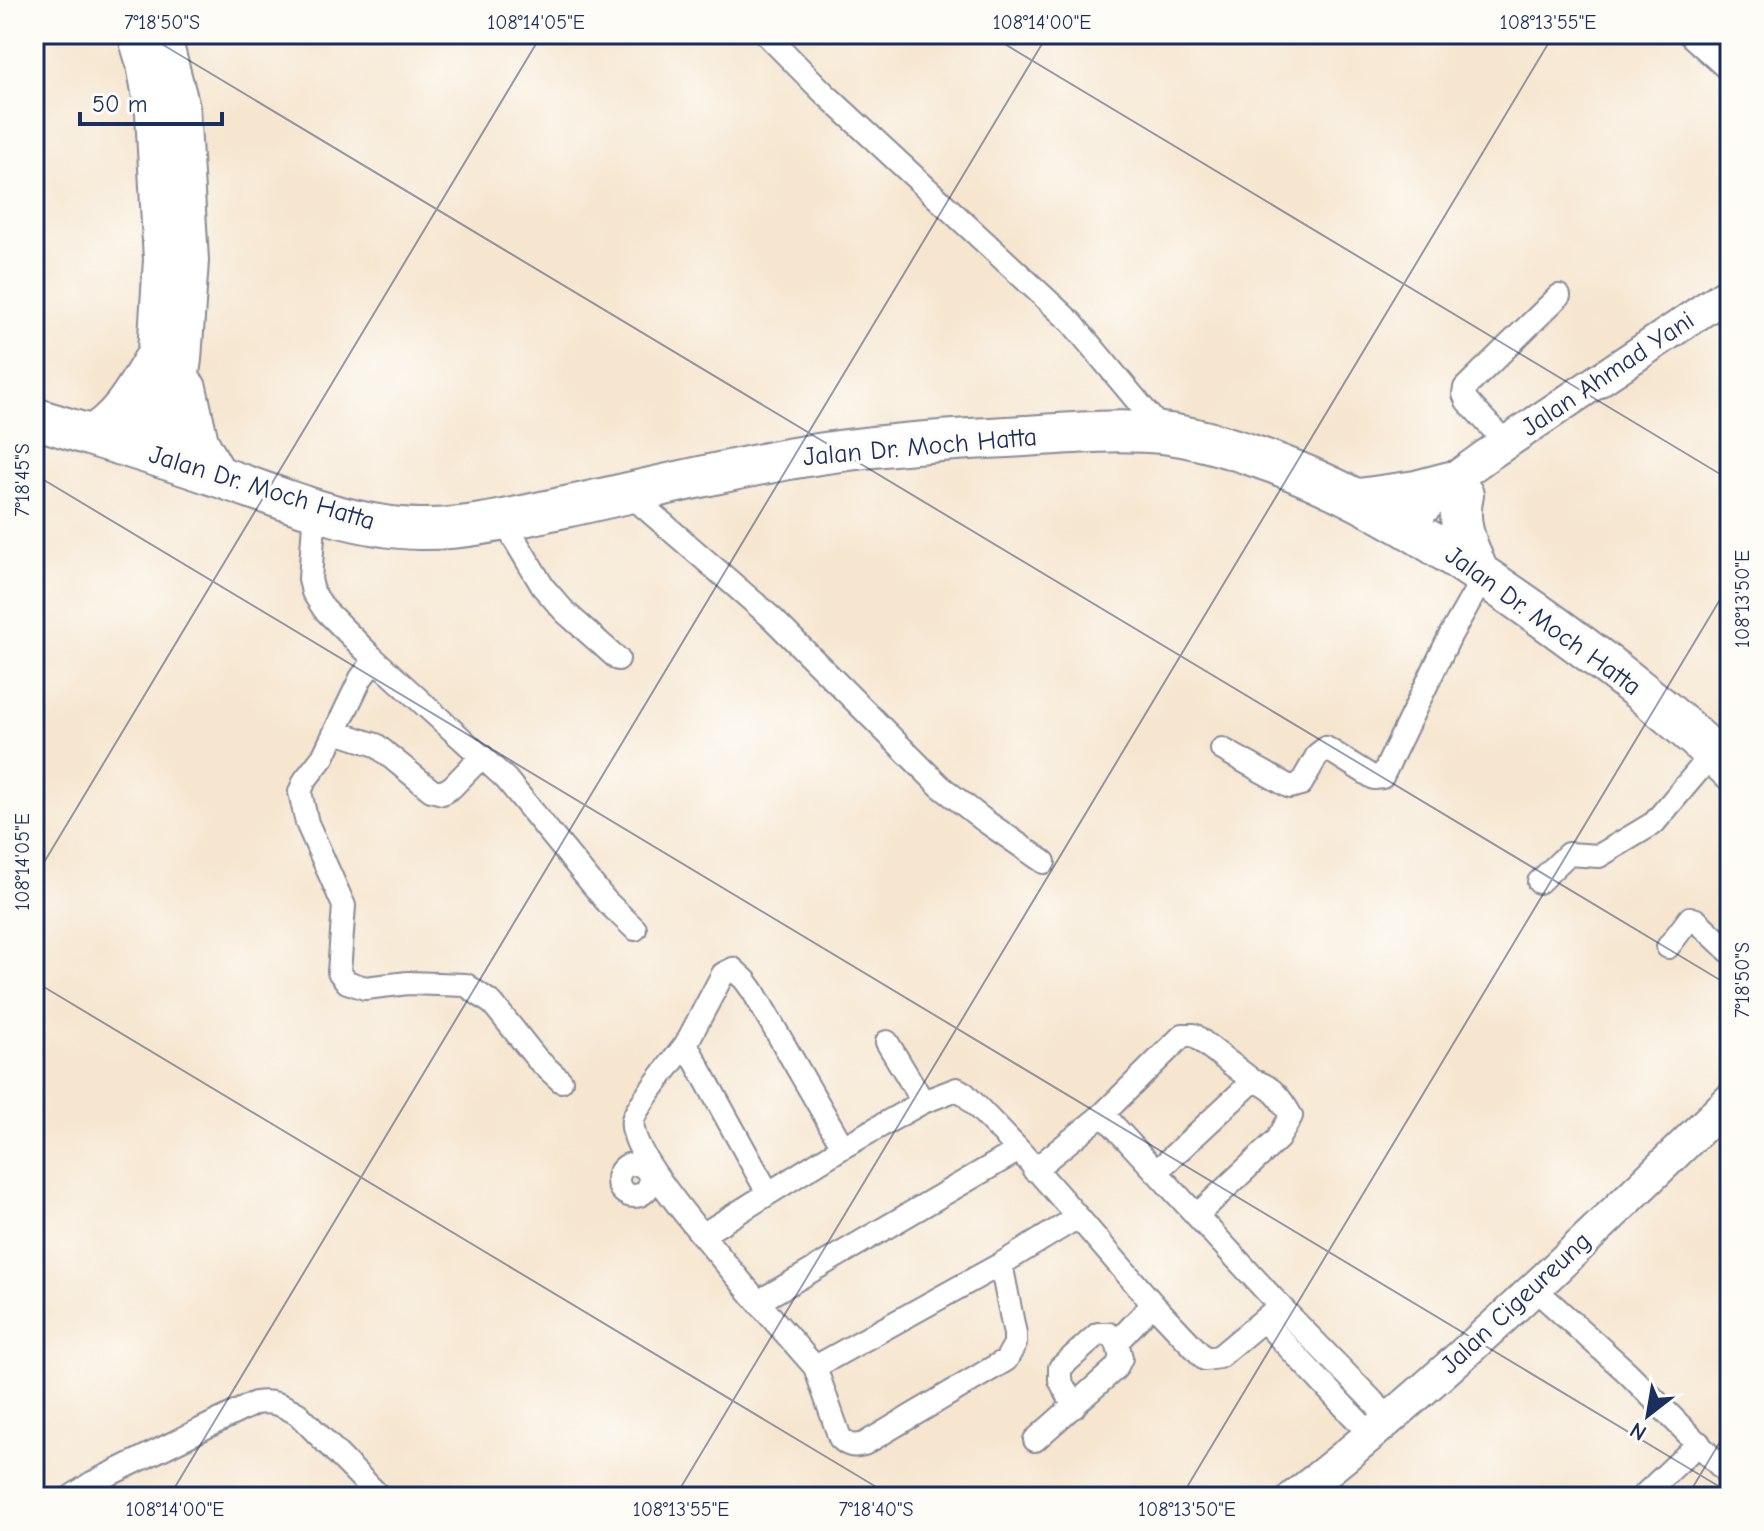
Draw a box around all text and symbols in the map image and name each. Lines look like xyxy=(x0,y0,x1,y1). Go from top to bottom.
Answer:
text: 7°18'50"S xyxy=(124,11,200,34)
text: 108°14'05"E xyxy=(487,11,585,34)
text: 108°14'00"E xyxy=(993,11,1091,34)
text: 108°13'55"E xyxy=(1500,11,1596,34)
scale bar xyxy=(80,76,222,126)
text: 50 m xyxy=(92,90,148,118)
street label: Jalan Ahmad Yani xyxy=(1516,305,1700,443)
street label: Jalan Dr. Moch Hatta xyxy=(802,422,1038,472)
street label: Jalan Dr. Moch Hatta xyxy=(145,439,379,537)
text: 7°18'45"S xyxy=(11,443,34,517)
street label: Jalan Dr. Moch Hatta xyxy=(1439,540,1647,702)
text: 108°13'50"E xyxy=(1731,550,1754,648)
text: 108°14'05"E xyxy=(11,813,34,911)
text: 7°18'50"S xyxy=(1731,942,1754,1018)
street label: Jalan Cigeureung xyxy=(1435,1226,1597,1380)
north arrow xyxy=(1608,1375,1688,1455)
text: N xyxy=(1625,1416,1651,1446)
text: 108°14'00"E xyxy=(126,1498,224,1521)
text: 108°13'55"E xyxy=(633,1498,729,1521)
text: 7°18'40"S xyxy=(839,1498,913,1521)
text: 108°13'50"E xyxy=(1138,1498,1236,1521)

